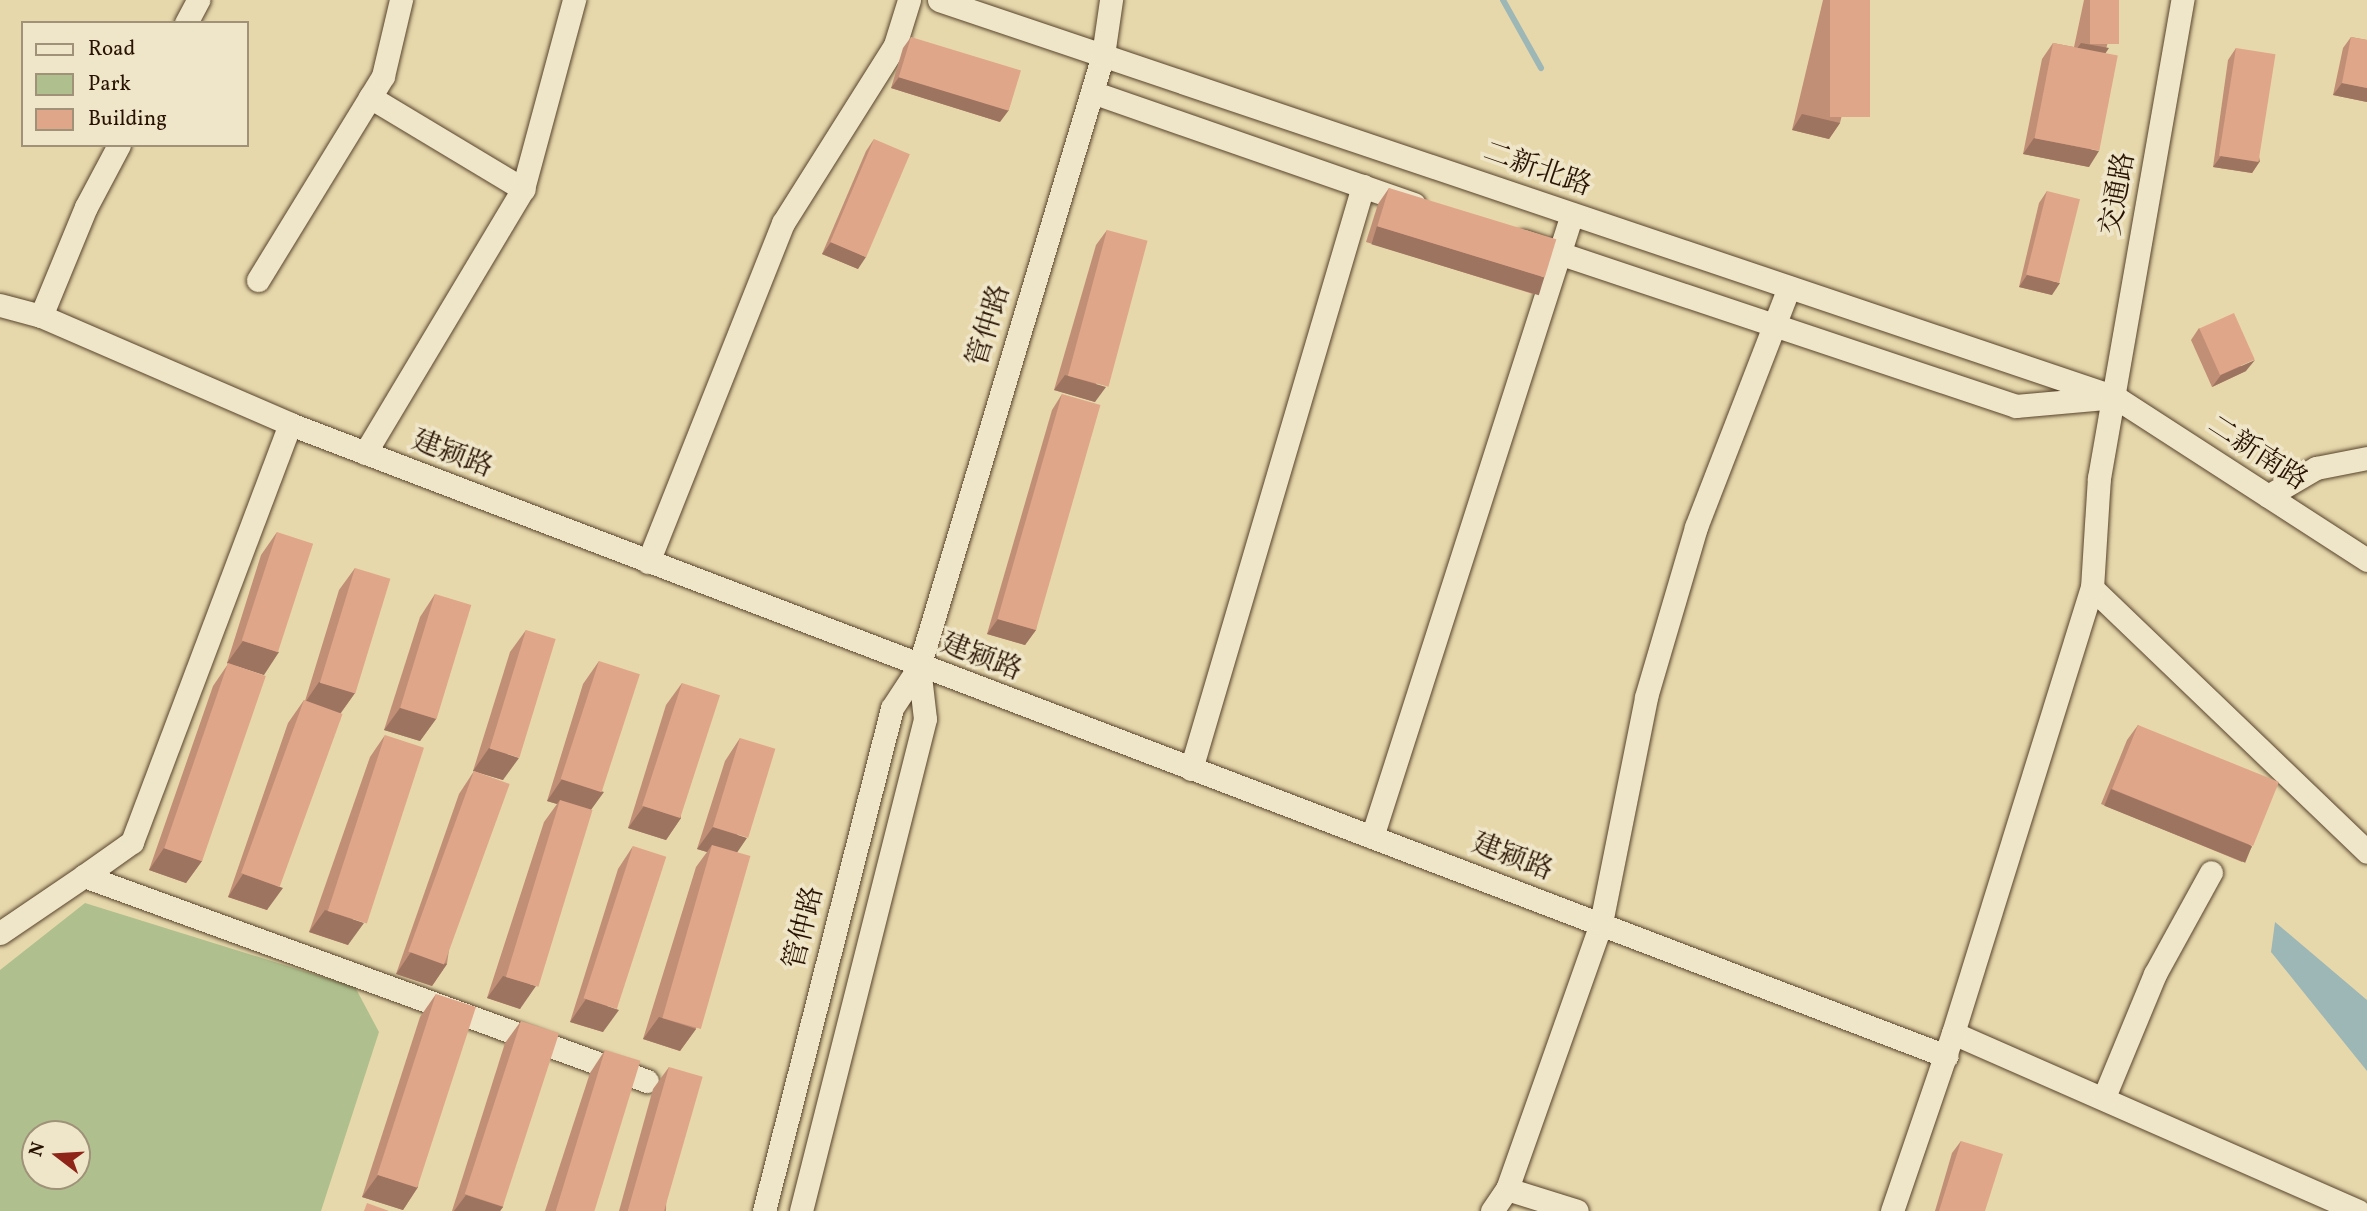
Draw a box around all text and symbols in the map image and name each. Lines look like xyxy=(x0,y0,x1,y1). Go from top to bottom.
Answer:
legend xyxy=(21,21,248,147)
text: Road xyxy=(88,35,135,64)
text: Park xyxy=(88,70,131,99)
text: Building xyxy=(88,105,167,134)
street label: 二新北路 xyxy=(1479,136,1595,204)
street label: 交通路 xyxy=(2095,150,2143,238)
street label: 管仲路 xyxy=(962,281,1018,371)
street label: 二新南路 xyxy=(2201,409,2313,499)
street label: 建颍路 xyxy=(407,424,497,486)
street label: 建颍路 xyxy=(936,627,1026,689)
street label: 建颍路 xyxy=(1467,827,1557,889)
street label: 管仲路 xyxy=(779,883,831,973)
north arrow xyxy=(21,1120,91,1190)
text: N xyxy=(23,1139,52,1160)

